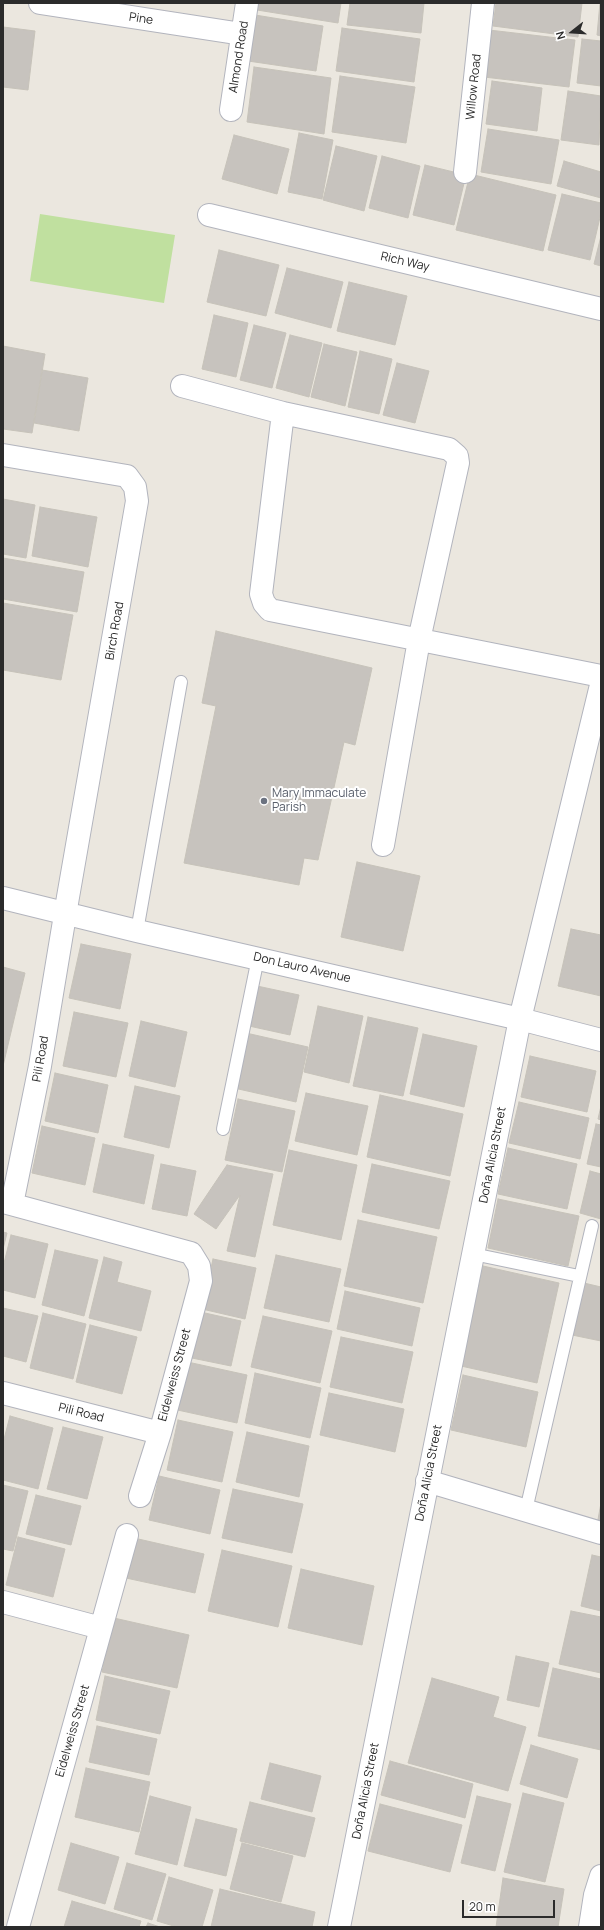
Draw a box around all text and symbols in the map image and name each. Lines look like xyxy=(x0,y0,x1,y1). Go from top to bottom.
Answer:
street label: Pine xyxy=(128,10,154,28)
north arrow xyxy=(552,12,592,52)
street label: Almond Road xyxy=(226,20,252,94)
text: N xyxy=(552,30,568,42)
street label: Willow Road xyxy=(463,53,485,121)
street label: Rich Way xyxy=(379,249,431,275)
street label: Birch Road xyxy=(103,601,127,661)
place label: Mary Immaculate Parish xyxy=(272,787,366,815)
marker: Mary Immaculate Parish xyxy=(259,796,269,806)
street label: Don Lauro Avenue xyxy=(252,950,352,986)
street label: Pili Road xyxy=(30,1035,52,1083)
street label: Doña Alicia Street xyxy=(477,1105,509,1205)
street label: Eidelweiss Street xyxy=(156,1327,194,1423)
street label: Pili Road xyxy=(57,1400,105,1426)
street label: Doña Alicia Street xyxy=(413,1423,445,1523)
street label: Eidelweiss Street xyxy=(53,1683,93,1779)
street label: Doña Alicia Street xyxy=(350,1741,382,1841)
scale bar xyxy=(464,1892,557,1918)
text: 20 m xyxy=(469,1898,496,1915)

